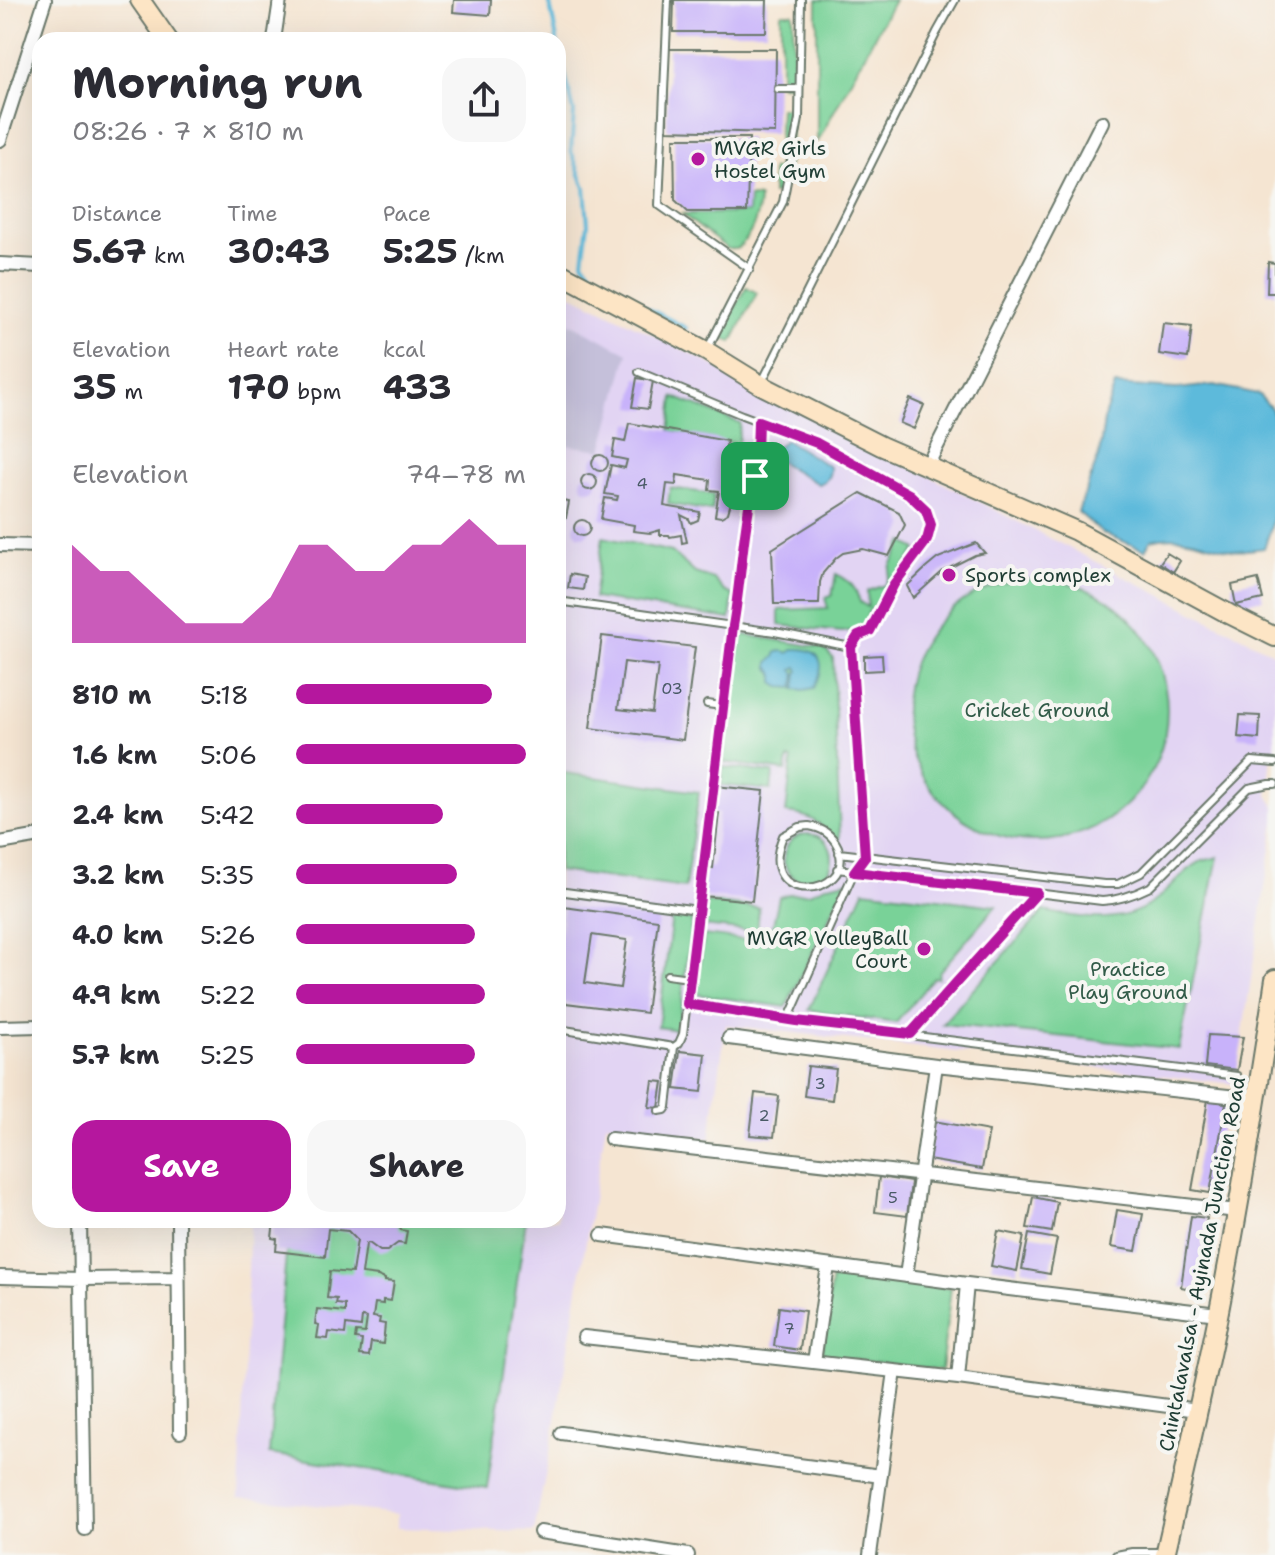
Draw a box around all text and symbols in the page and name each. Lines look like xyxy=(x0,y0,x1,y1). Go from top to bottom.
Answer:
text: Morning run xyxy=(72,53,363,112)
button: share xyxy=(442,58,526,142)
text: 08:26 · 7 × 810 m xyxy=(72,113,304,148)
place label: MVGR Girls Hostel Gym xyxy=(714,135,826,184)
marker: MVGR Girls Hostel Gym xyxy=(689,150,707,168)
text: Distance xyxy=(72,199,162,228)
text: Time xyxy=(227,199,278,228)
text: Pace xyxy=(383,199,431,228)
text: 5.67 xyxy=(72,228,147,274)
text: 30:43 xyxy=(227,228,330,274)
text: 5:25 xyxy=(383,228,458,274)
text: km xyxy=(147,241,185,270)
text: /km xyxy=(458,241,505,270)
text: Elevation xyxy=(72,335,170,364)
text: Heart rate xyxy=(227,335,339,364)
text: kcal xyxy=(383,335,425,364)
text: 35 xyxy=(72,364,117,410)
text: 170 xyxy=(227,364,290,410)
text: 433 xyxy=(383,364,452,410)
text: m xyxy=(117,377,143,406)
text: bpm xyxy=(290,377,342,406)
pin xyxy=(721,442,789,510)
icon: arrive xyxy=(733,454,777,498)
text: Elevation xyxy=(72,456,188,491)
text: 74–78 m xyxy=(406,456,526,491)
house number: 4 xyxy=(636,473,648,494)
place label: Sports complex xyxy=(965,562,1111,588)
marker: Sports complex xyxy=(940,566,958,584)
text: 810 m xyxy=(72,677,152,712)
text: 5:18 xyxy=(200,677,249,712)
house number: 03 xyxy=(661,678,683,699)
park label: Cricket Ground xyxy=(965,697,1110,723)
text: 1.6 km xyxy=(72,737,157,772)
text: 5:06 xyxy=(200,737,257,772)
text: 2.4 km xyxy=(72,797,163,832)
text: 5:42 xyxy=(200,797,255,832)
text: 3.2 km xyxy=(72,857,164,892)
text: 5:35 xyxy=(200,857,254,892)
text: 4.0 km xyxy=(72,917,163,952)
text: 5:26 xyxy=(200,917,256,952)
place label: MVGR VolleyBall Court xyxy=(747,925,908,974)
marker: MVGR VolleyBall Court xyxy=(915,940,933,958)
park label: Practice Play Ground xyxy=(1068,956,1188,1005)
text: 4.9 km xyxy=(72,977,161,1012)
text: 5:22 xyxy=(200,977,256,1012)
text: 5.7 km xyxy=(72,1037,159,1072)
text: 5:25 xyxy=(200,1037,254,1072)
house number: 3 xyxy=(814,1073,826,1094)
street label: Chintalavalsa - Ayinada Junction Road xyxy=(1153,1074,1251,1454)
house number: 2 xyxy=(758,1105,770,1126)
button: Save xyxy=(72,1120,291,1212)
button: Share xyxy=(307,1120,526,1212)
house number: 5 xyxy=(888,1187,898,1208)
house number: 7 xyxy=(783,1318,795,1339)

